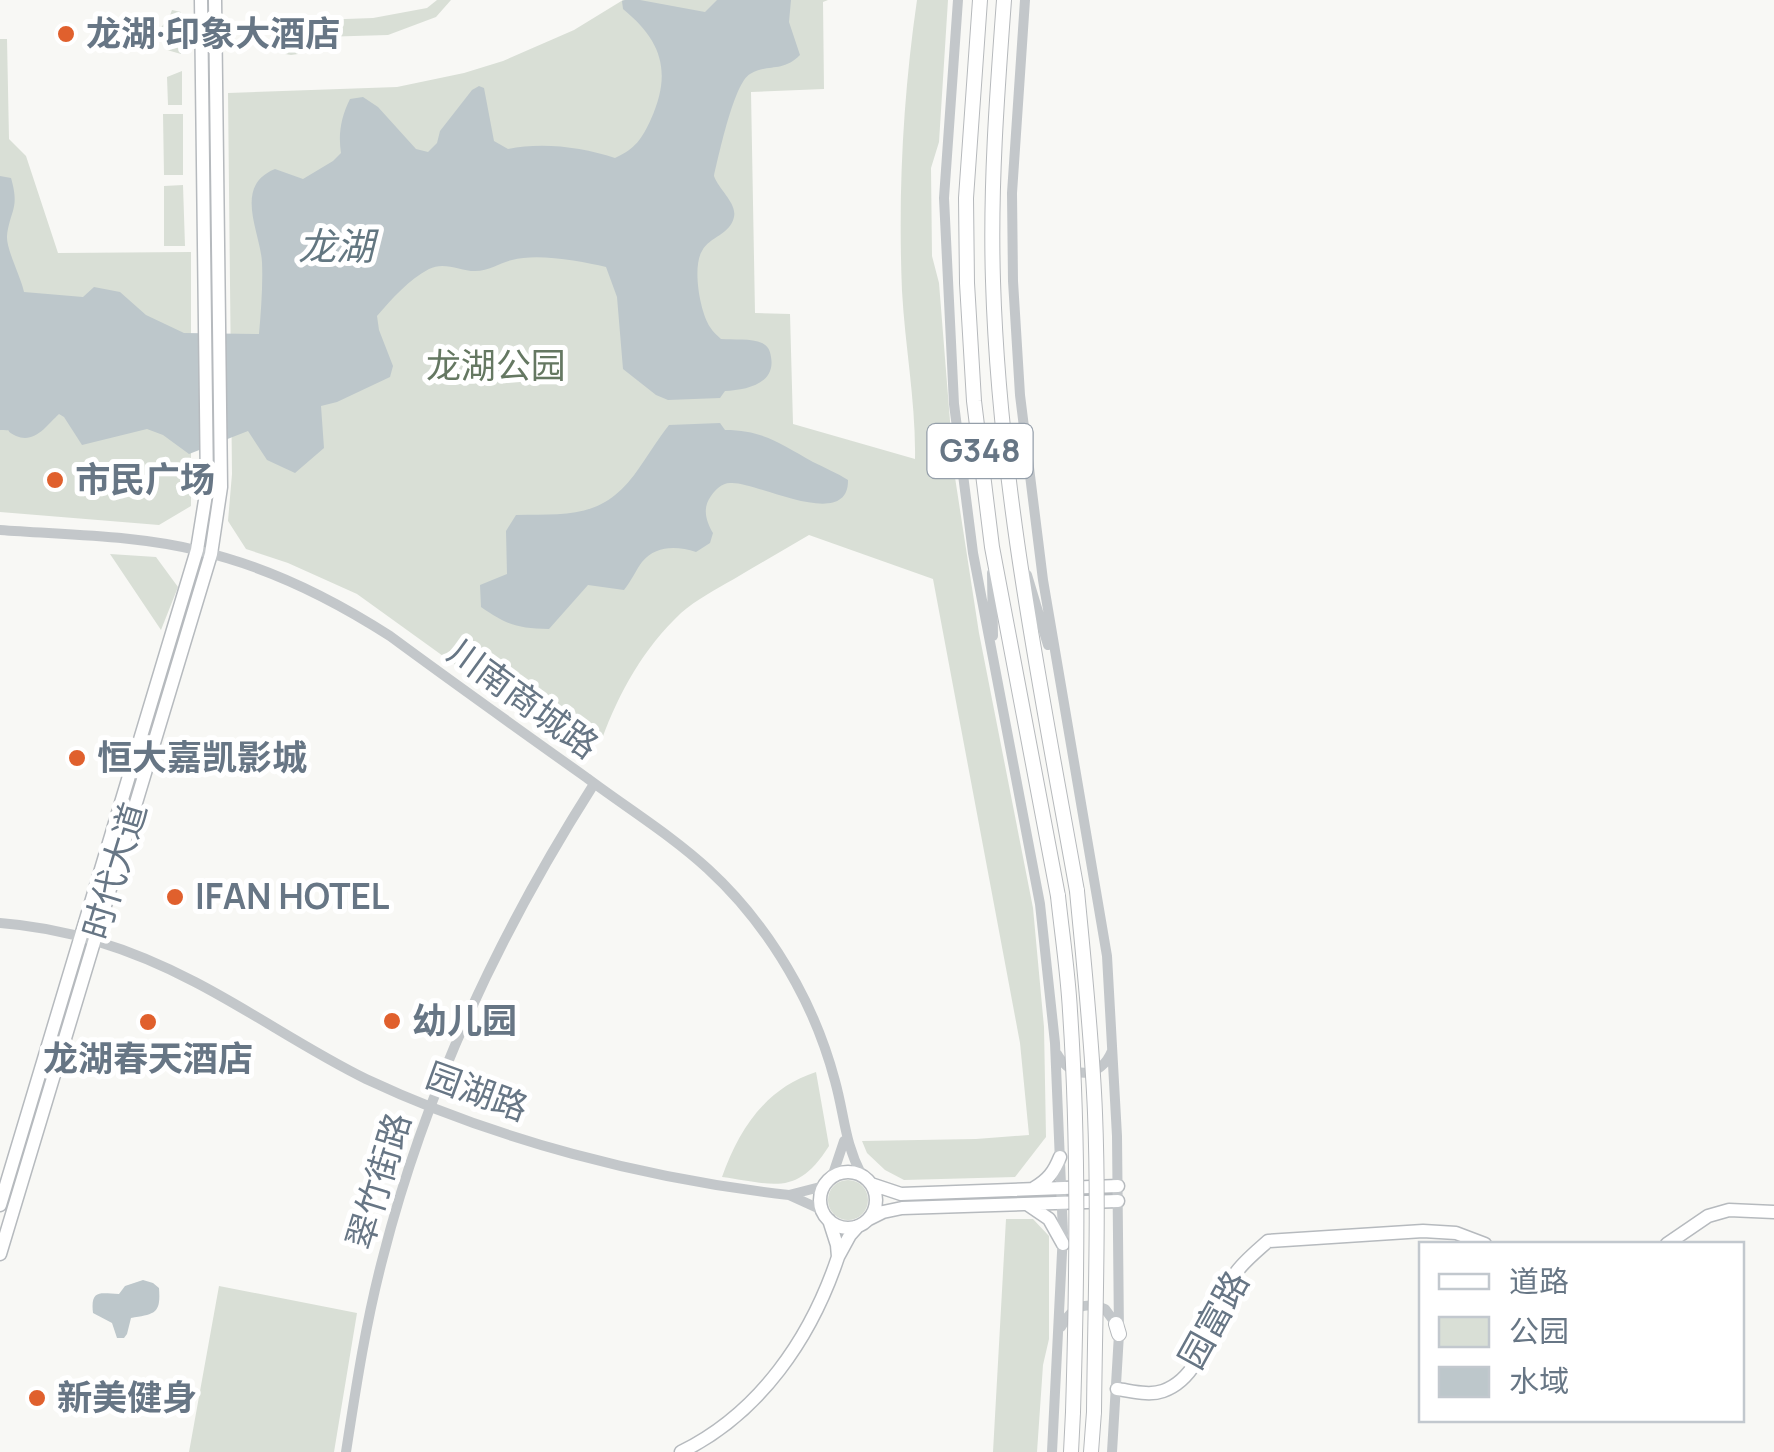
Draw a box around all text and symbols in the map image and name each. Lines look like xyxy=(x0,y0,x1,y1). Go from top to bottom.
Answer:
place label: 龙湖·印象大酒店 xyxy=(86,9,340,57)
marker: 龙湖·印象大酒店 xyxy=(55,23,77,45)
water label: 龙湖 xyxy=(298,219,379,271)
park label: 龙湖公园 xyxy=(426,341,566,389)
road number: G348 xyxy=(928,424,1032,478)
place label: 市民广场 xyxy=(75,455,215,503)
marker: 市民广场 xyxy=(44,469,66,491)
street label: 川南商城路 xyxy=(439,627,608,769)
place label: 恒大嘉凯影城 xyxy=(97,733,307,781)
marker: 恒大嘉凯影城 xyxy=(66,747,88,769)
street label: 时代大道 xyxy=(71,797,157,945)
place label: IFAN HOTEL xyxy=(195,872,390,920)
marker: IFAN HOTEL xyxy=(164,886,186,908)
place label: 幼儿园 xyxy=(412,996,517,1044)
marker: 幼儿园 xyxy=(381,1010,403,1032)
marker: 龙湖春天酒店 xyxy=(137,1011,159,1033)
place label: 龙湖春天酒店 xyxy=(43,1034,253,1082)
street label: 园湖路 xyxy=(420,1051,535,1132)
street label: 翠竹街路 xyxy=(335,1107,421,1255)
legend xyxy=(1419,1242,1744,1422)
text: 道路 xyxy=(1509,1260,1569,1301)
street label: 园富路 xyxy=(1167,1262,1260,1377)
text: 公园 xyxy=(1509,1310,1569,1351)
text: 水域 xyxy=(1509,1360,1569,1401)
place label: 新美健身 xyxy=(57,1373,197,1421)
marker: 新美健身 xyxy=(26,1387,48,1409)

